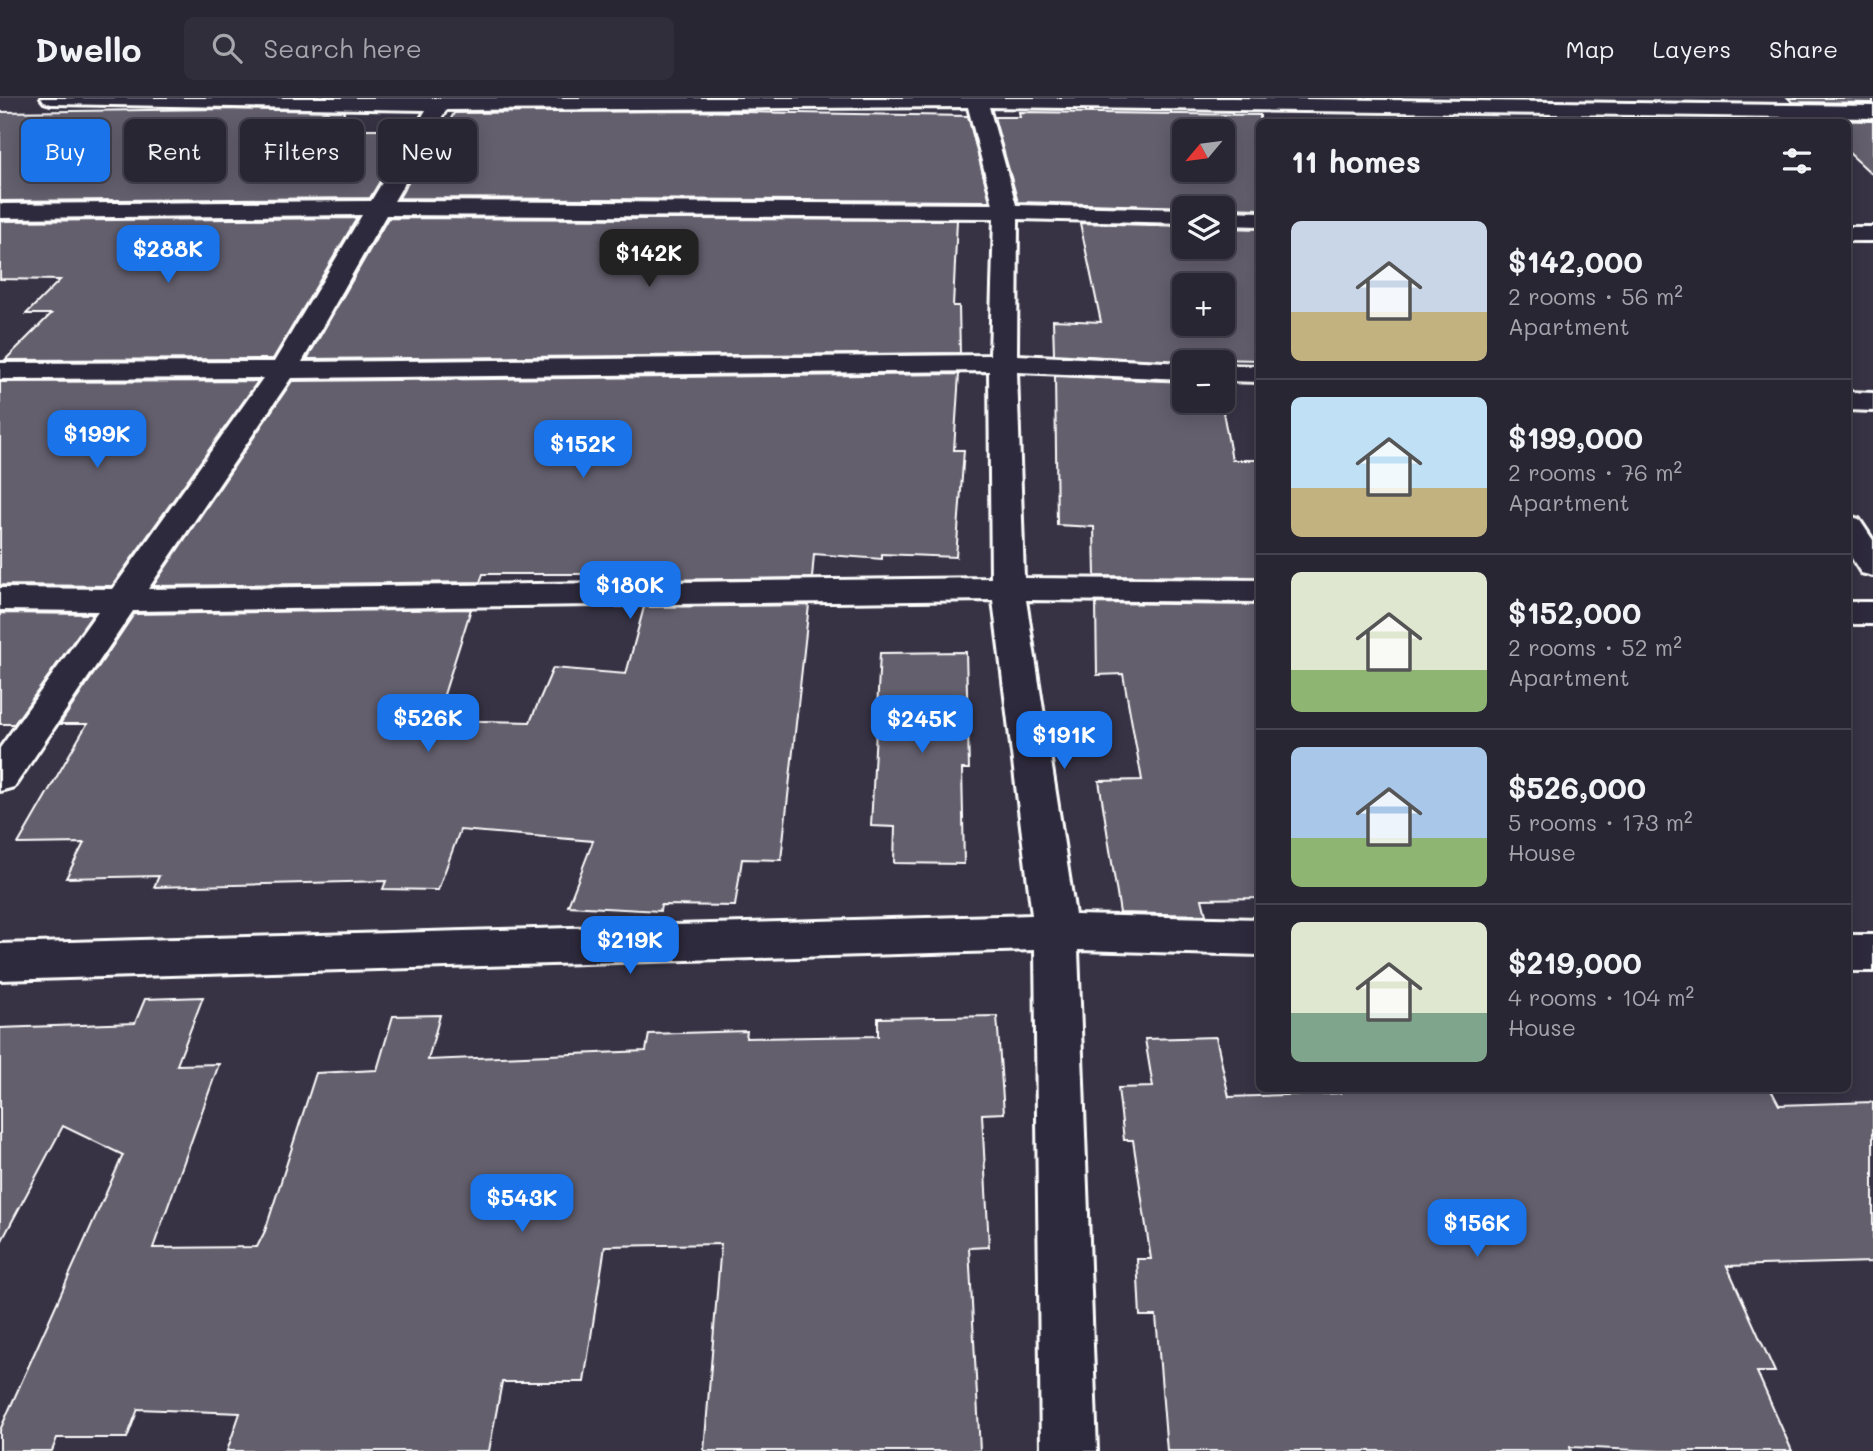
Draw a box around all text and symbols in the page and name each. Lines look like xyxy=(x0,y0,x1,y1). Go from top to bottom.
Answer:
search box xyxy=(184,17,674,80)
text: Dwello xyxy=(35,27,142,70)
icon: search xyxy=(208,29,246,67)
text: Search here xyxy=(264,31,422,65)
text: Map xyxy=(1566,33,1614,64)
text: Layers xyxy=(1652,33,1731,64)
text: Share xyxy=(1769,33,1838,64)
chip: Buy xyxy=(21,119,110,182)
chip: Rent xyxy=(124,119,226,182)
chip: Filters xyxy=(240,119,364,182)
chip: New xyxy=(378,119,477,182)
north arrow xyxy=(1172,119,1236,182)
map controls xyxy=(1172,119,1235,413)
text: 11 homes xyxy=(1291,141,1421,181)
icon: filters xyxy=(1778,142,1816,180)
button: layers xyxy=(1172,196,1235,259)
pin: $288K xyxy=(119,226,217,285)
pin: $142K xyxy=(600,230,698,289)
text: $288K xyxy=(133,233,203,263)
text: $142K xyxy=(616,237,682,267)
text: $142,000 xyxy=(1508,241,1643,281)
icon: home xyxy=(1347,249,1431,333)
button: + xyxy=(1172,273,1235,336)
text: 2 rooms · 56 m² xyxy=(1508,281,1683,311)
text: Apartment xyxy=(1508,311,1630,341)
button: − xyxy=(1172,350,1235,413)
pin: $199K xyxy=(48,410,146,470)
text: $199,000 xyxy=(1508,417,1643,457)
text: $199K xyxy=(63,418,131,448)
pin: $152K xyxy=(534,420,632,480)
icon: home xyxy=(1347,425,1431,509)
text: $152K xyxy=(550,428,616,458)
text: 2 rooms · 76 m² xyxy=(1508,457,1682,487)
text: Apartment xyxy=(1508,487,1630,517)
pin: $180K xyxy=(581,561,679,621)
text: $180K xyxy=(596,569,664,599)
text: $152,000 xyxy=(1508,592,1641,632)
icon: home xyxy=(1347,600,1431,684)
text: 2 rooms · 52 m² xyxy=(1508,632,1682,662)
text: Apartment xyxy=(1508,662,1630,692)
pin: $526K xyxy=(379,694,477,754)
pin: $245K xyxy=(873,696,971,755)
text: $526K xyxy=(393,702,463,732)
text: $245K xyxy=(887,703,957,733)
pin: $191K xyxy=(1015,712,1113,771)
text: $191K xyxy=(1032,719,1096,749)
text: $526,000 xyxy=(1508,767,1646,807)
icon: home xyxy=(1347,775,1431,859)
text: 5 rooms · 173 m² xyxy=(1508,807,1693,837)
text: House xyxy=(1508,837,1576,867)
pin: $219K xyxy=(581,916,679,976)
text: $219K xyxy=(597,924,663,954)
text: $219,000 xyxy=(1508,942,1642,982)
icon: home xyxy=(1347,950,1431,1034)
text: 4 rooms · 104 m² xyxy=(1508,982,1694,1012)
text: House xyxy=(1508,1012,1576,1042)
pin: $543K xyxy=(473,1174,571,1234)
text: $543K xyxy=(486,1182,558,1212)
pin: $156K xyxy=(1428,1200,1526,1259)
text: $156K xyxy=(1444,1207,1510,1237)

